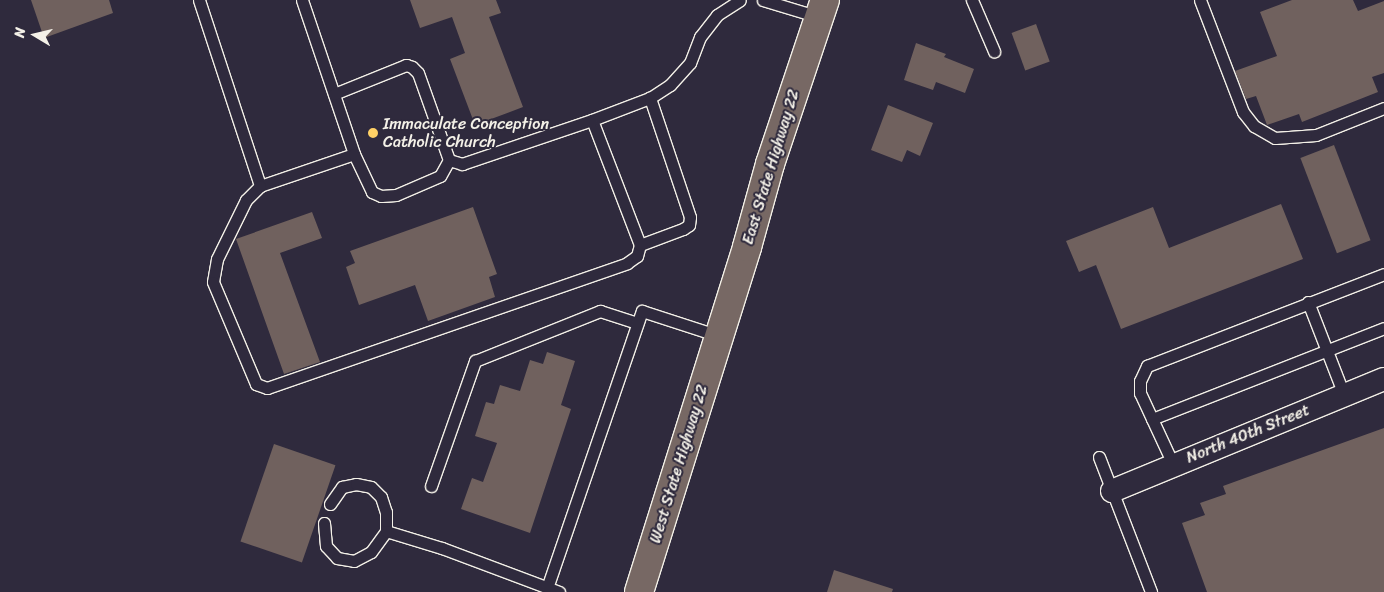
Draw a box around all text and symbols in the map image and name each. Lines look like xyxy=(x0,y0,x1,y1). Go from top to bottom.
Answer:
north arrow xyxy=(10,10,60,60)
text: N xyxy=(7,26,33,39)
street label: East State Highway 22 xyxy=(738,87,804,247)
place label: Immaculate Conception Catholic Church xyxy=(383,114,550,152)
marker: Immaculate Conception Catholic Church xyxy=(367,127,379,139)
street label: West State Highway 22 xyxy=(646,382,712,546)
street label: North 40th Street xyxy=(1183,400,1313,468)

